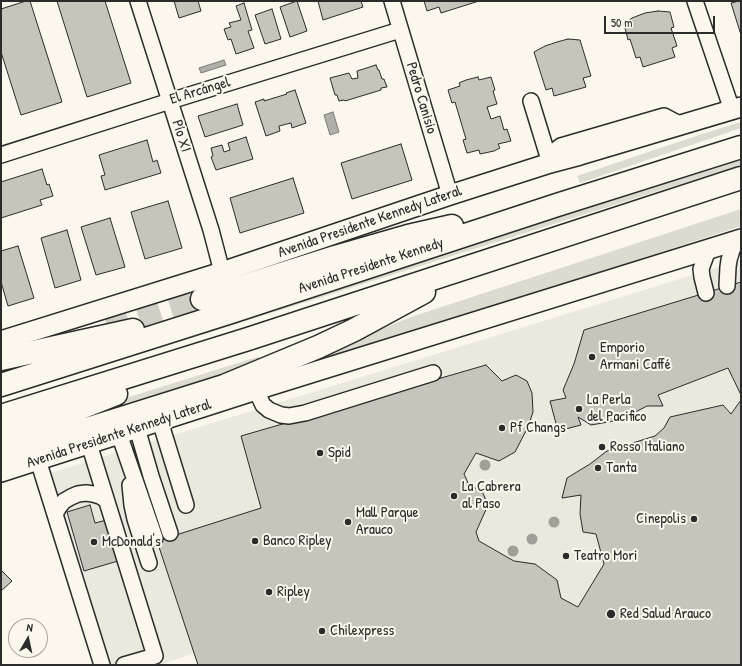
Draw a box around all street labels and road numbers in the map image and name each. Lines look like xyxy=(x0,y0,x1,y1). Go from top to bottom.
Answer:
street label: Pedro Canisio xyxy=(402,60,440,136)
street label: El Arcángel xyxy=(168,73,232,109)
street label: Pío XI xyxy=(167,118,195,154)
street label: Avenida Presidente Kennedy Lateral xyxy=(276,182,464,262)
street label: Avenida Presidente Kennedy xyxy=(296,234,446,298)
street label: Avenida Presidente Kennedy Lateral xyxy=(24,396,214,472)

